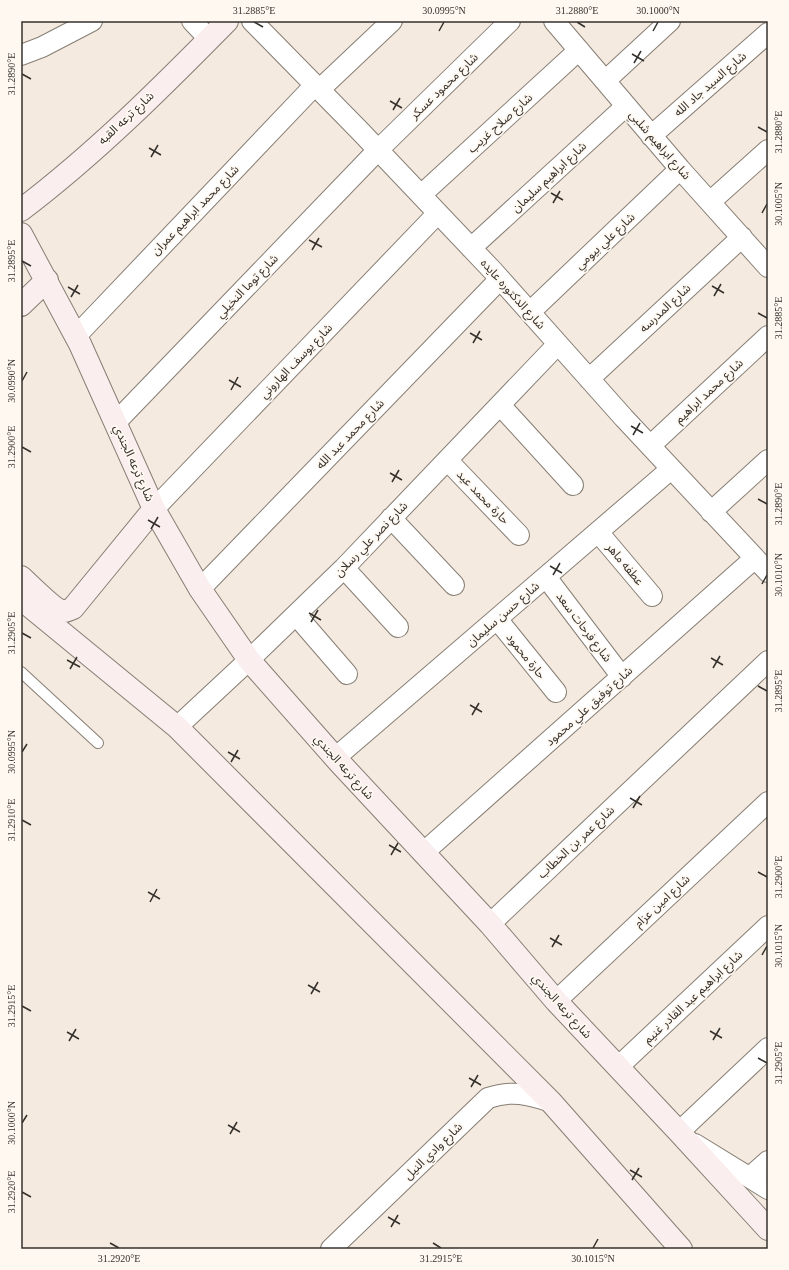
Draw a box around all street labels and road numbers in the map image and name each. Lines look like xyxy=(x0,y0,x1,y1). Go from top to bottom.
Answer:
street label: شارع السيد جاد الله xyxy=(671,49,750,121)
street label: شارع محمود عسكر xyxy=(406,50,482,124)
street label: شارع ترعه القبه xyxy=(95,89,158,149)
street label: شارع صلاح غريب xyxy=(465,90,537,157)
street label: شارع ابراهيم شلبي xyxy=(624,108,694,184)
street label: شارع ابراهيم سليمان xyxy=(509,139,591,217)
street label: شارع محمد ابراهيم عمران xyxy=(148,162,243,259)
street label: شارع علي بيومي xyxy=(572,210,640,274)
street label: شارع توما النخيلي xyxy=(213,251,283,323)
street label: شارع الدكتوره عايده xyxy=(476,256,548,333)
street label: شارع المدرسه xyxy=(636,281,695,337)
street label: شارع يوسف الهاروني xyxy=(257,321,337,403)
street label: شارع محمد ابراهيم xyxy=(672,356,747,428)
street label: شارع محمد عبد الله xyxy=(313,396,388,473)
street label: شارع ترعه الجندي xyxy=(108,422,157,505)
street label: حارة محمد عيد xyxy=(454,467,512,527)
street label: شارع نصر علي رسلان xyxy=(332,498,412,581)
street label: عطفه ماهر xyxy=(603,539,647,588)
street label: شارع حسن سليمان xyxy=(464,579,543,651)
street label: شارع فرحات سعد xyxy=(552,589,615,666)
street label: حارة محمود xyxy=(503,630,549,682)
street label: شارع توفيق علي محمود xyxy=(543,663,637,751)
street label: شارع ترعه الجندي xyxy=(309,732,377,804)
street label: شارع عمر بن الخطاب xyxy=(535,803,619,883)
street label: شارع امين عزام xyxy=(631,872,694,932)
street label: شارع ابراهيم عبد القادر غنيم xyxy=(641,947,747,1048)
street label: شارع ترعه الجندي xyxy=(527,971,595,1043)
street label: شارع وادي النيل xyxy=(401,1120,467,1184)

